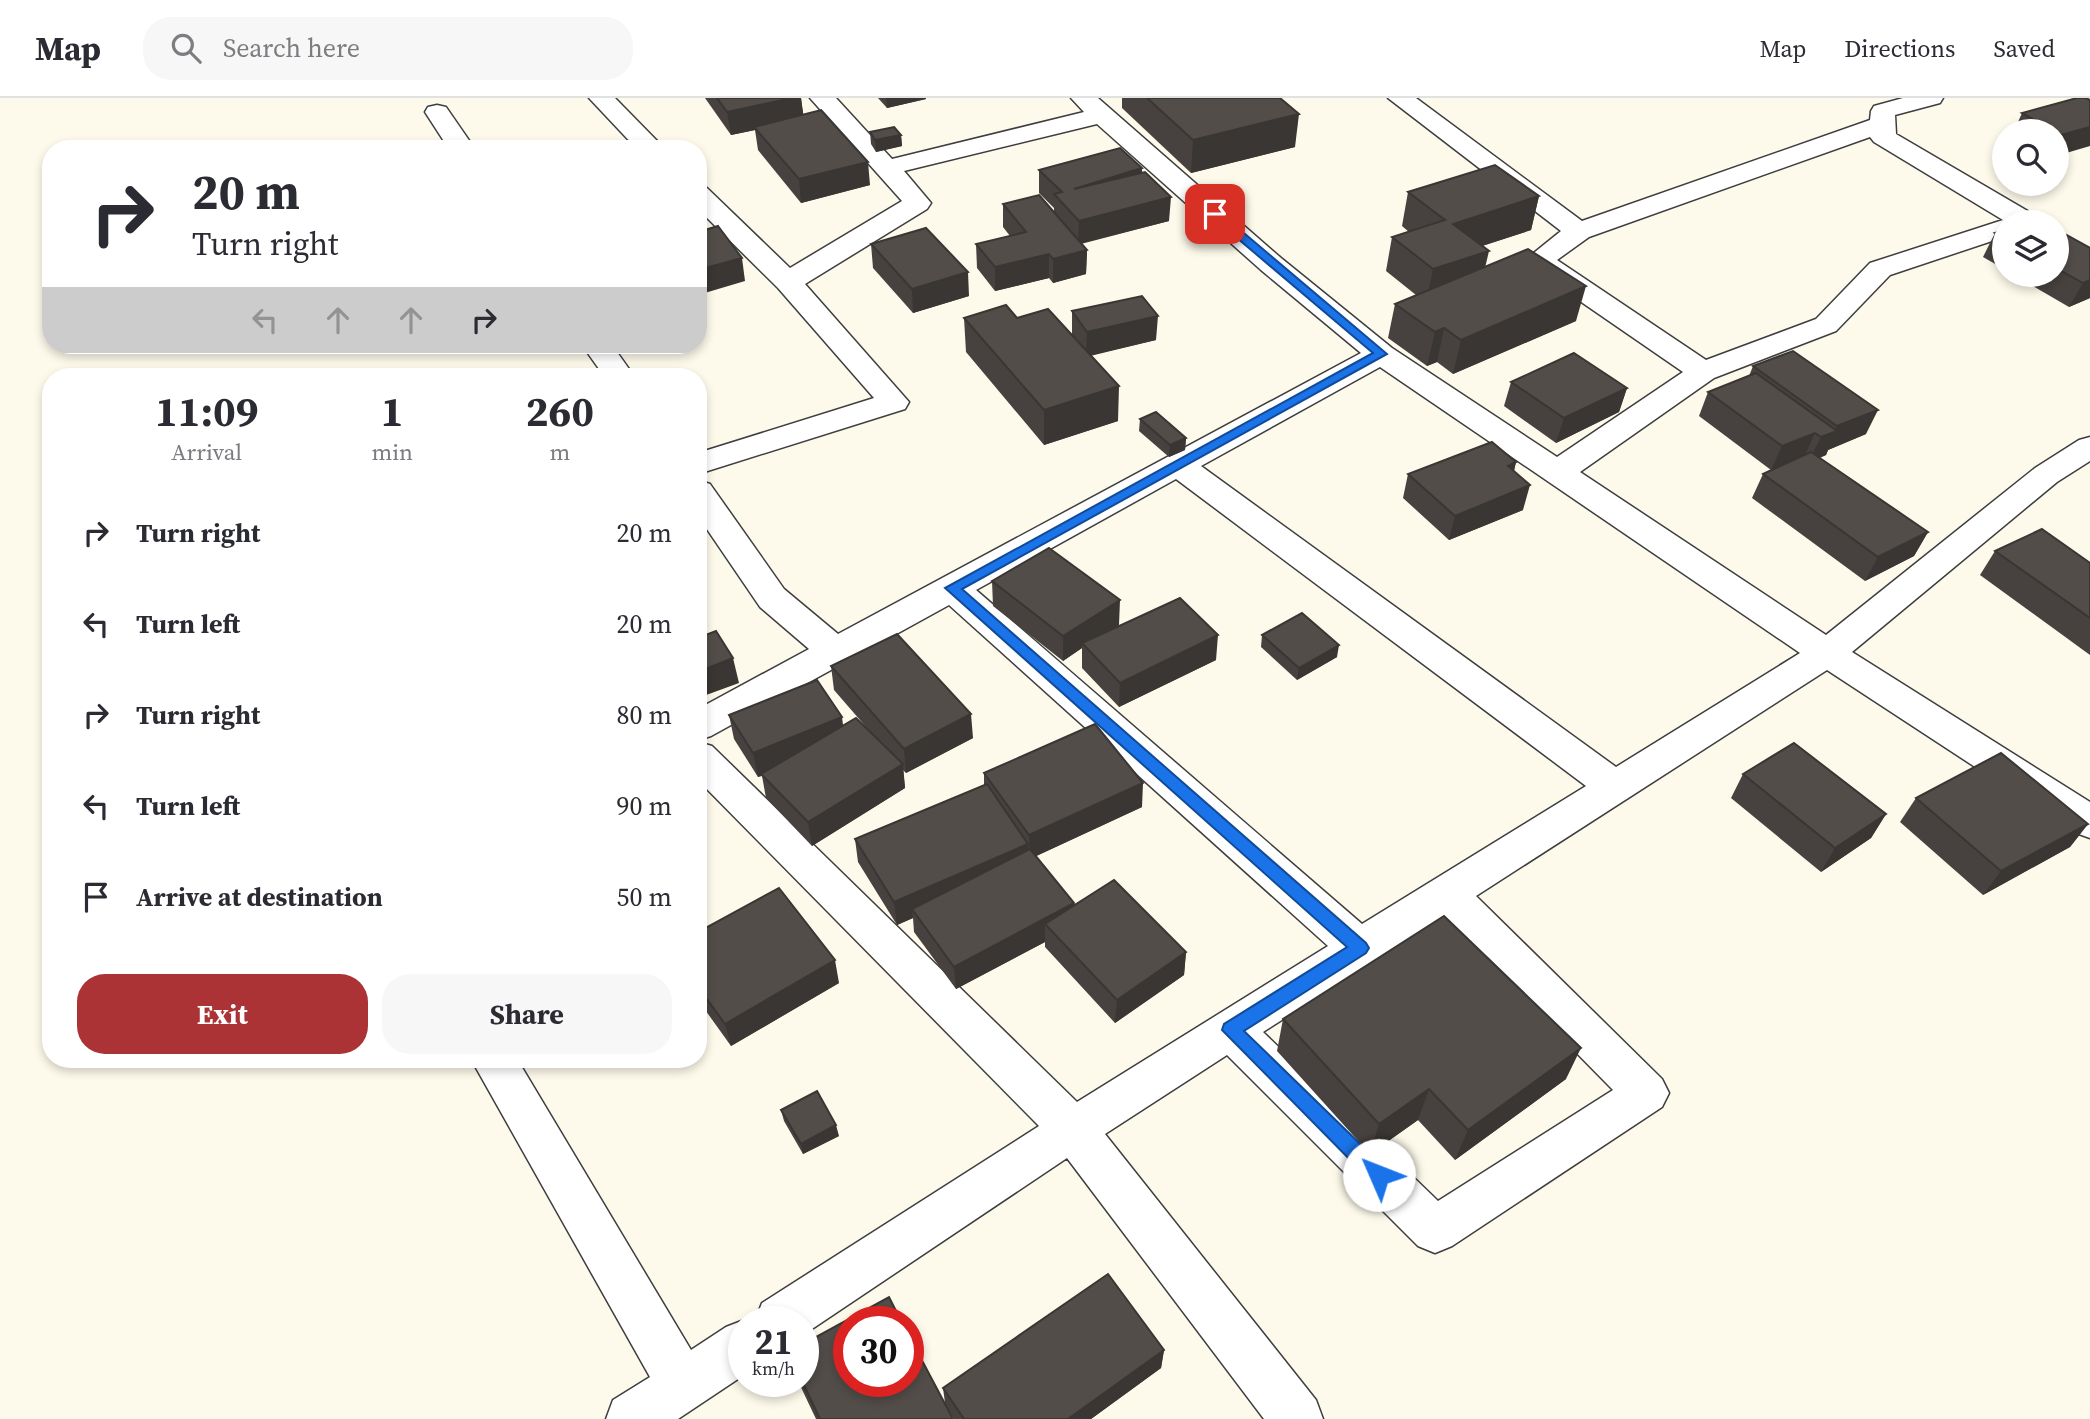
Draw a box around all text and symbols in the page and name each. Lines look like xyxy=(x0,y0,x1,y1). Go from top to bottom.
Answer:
search box xyxy=(143,17,633,80)
text: Map xyxy=(35,26,101,71)
icon: search xyxy=(167,29,205,67)
text: Search here xyxy=(223,30,360,66)
text: Map xyxy=(1759,32,1806,65)
text: Directions xyxy=(1844,32,1955,65)
text: Saved xyxy=(1993,32,2055,65)
map controls xyxy=(1992,119,2069,287)
button: search xyxy=(1992,119,2069,196)
text: 20 m xyxy=(192,158,300,225)
icon: right xyxy=(77,168,168,259)
pin xyxy=(1185,184,1245,244)
icon: arrive xyxy=(1196,195,1234,233)
button: layers xyxy=(1992,210,2069,287)
text: Turn right xyxy=(192,222,338,266)
icon: left xyxy=(246,301,284,339)
icon: ahead xyxy=(319,301,357,339)
icon: ahead xyxy=(392,301,430,339)
icon: right xyxy=(465,301,503,339)
text: 11:09 xyxy=(155,382,259,440)
text: 1 xyxy=(381,382,404,440)
text: 260 xyxy=(526,382,594,440)
text: Arrival xyxy=(171,436,242,468)
text: min xyxy=(371,436,413,468)
text: m xyxy=(550,436,570,468)
icon: right xyxy=(77,514,115,552)
text: Turn right xyxy=(136,515,260,551)
text: 20 m xyxy=(617,515,672,551)
icon: left xyxy=(77,605,115,643)
text: Turn left xyxy=(136,606,240,642)
text: 20 m xyxy=(617,606,672,642)
icon: right xyxy=(77,696,115,734)
text: Turn right xyxy=(136,697,260,733)
text: 80 m xyxy=(617,697,672,733)
icon: left xyxy=(77,787,115,825)
text: Turn left xyxy=(136,788,240,824)
text: 90 m xyxy=(617,788,672,824)
icon: arrive xyxy=(77,878,115,916)
text: Arrive at destination xyxy=(136,879,383,915)
text: 50 m xyxy=(617,879,672,915)
button: Exit xyxy=(77,974,368,1054)
button: Share xyxy=(382,974,672,1054)
position arrow xyxy=(1342,1138,1416,1212)
speed limit sign: 30 xyxy=(833,1306,924,1397)
text: 21 xyxy=(755,1318,792,1366)
text: km/h xyxy=(752,1356,795,1381)

